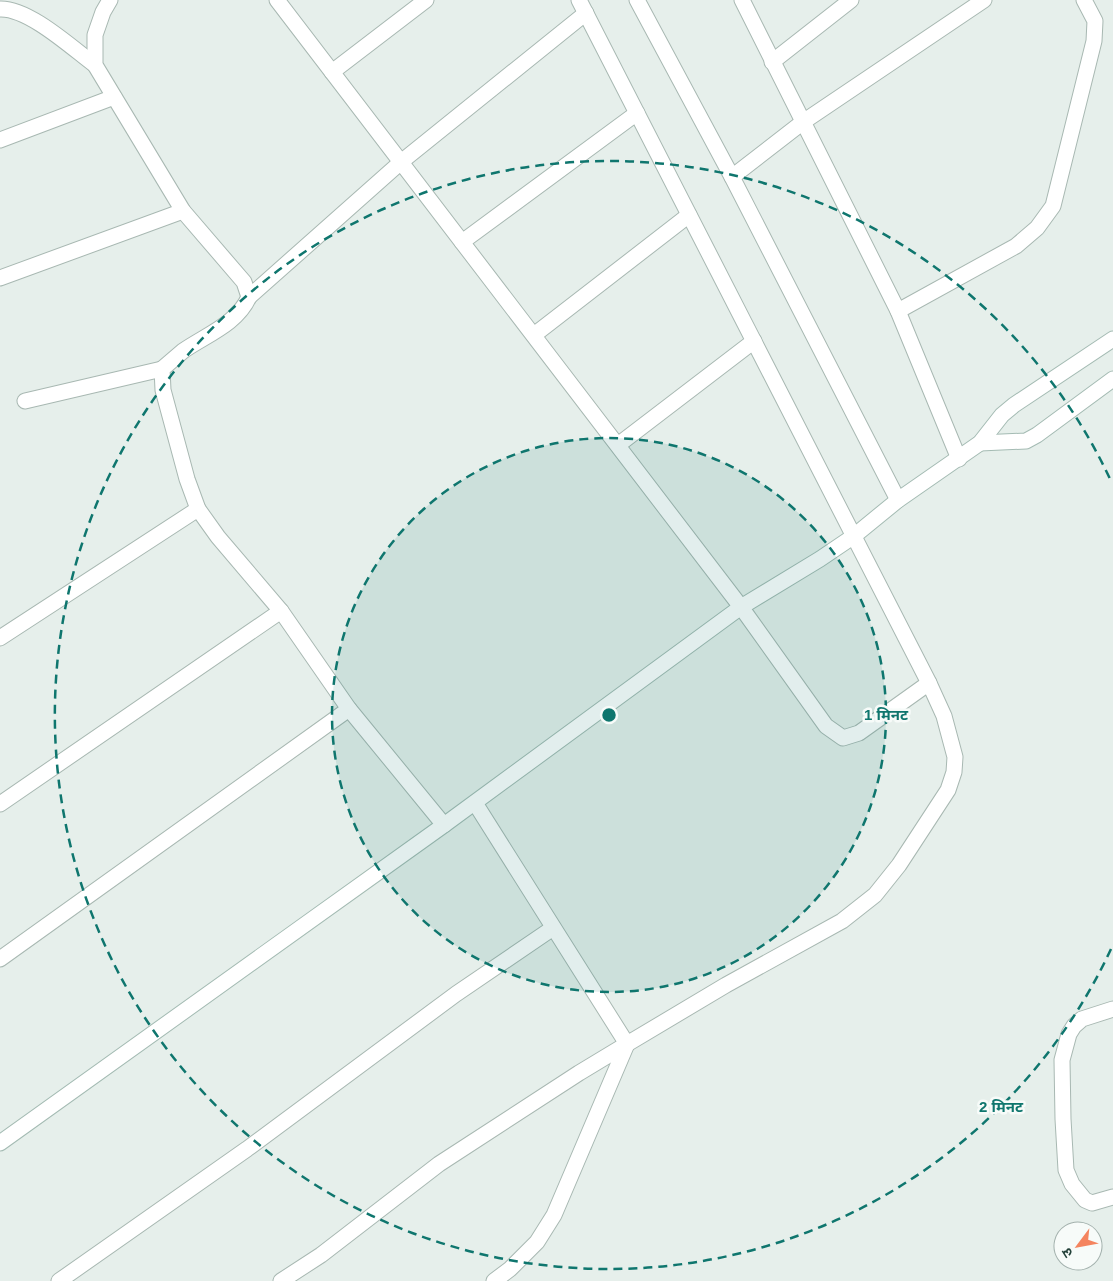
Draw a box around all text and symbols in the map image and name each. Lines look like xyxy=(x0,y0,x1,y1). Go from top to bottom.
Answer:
centre of rings xyxy=(600,706,618,724)
text: 1 मिनट xyxy=(864,706,909,723)
text: 2 मिनट xyxy=(979,1098,1024,1115)
north arrow xyxy=(1053,1221,1103,1271)
text: उ xyxy=(1058,1244,1076,1261)

